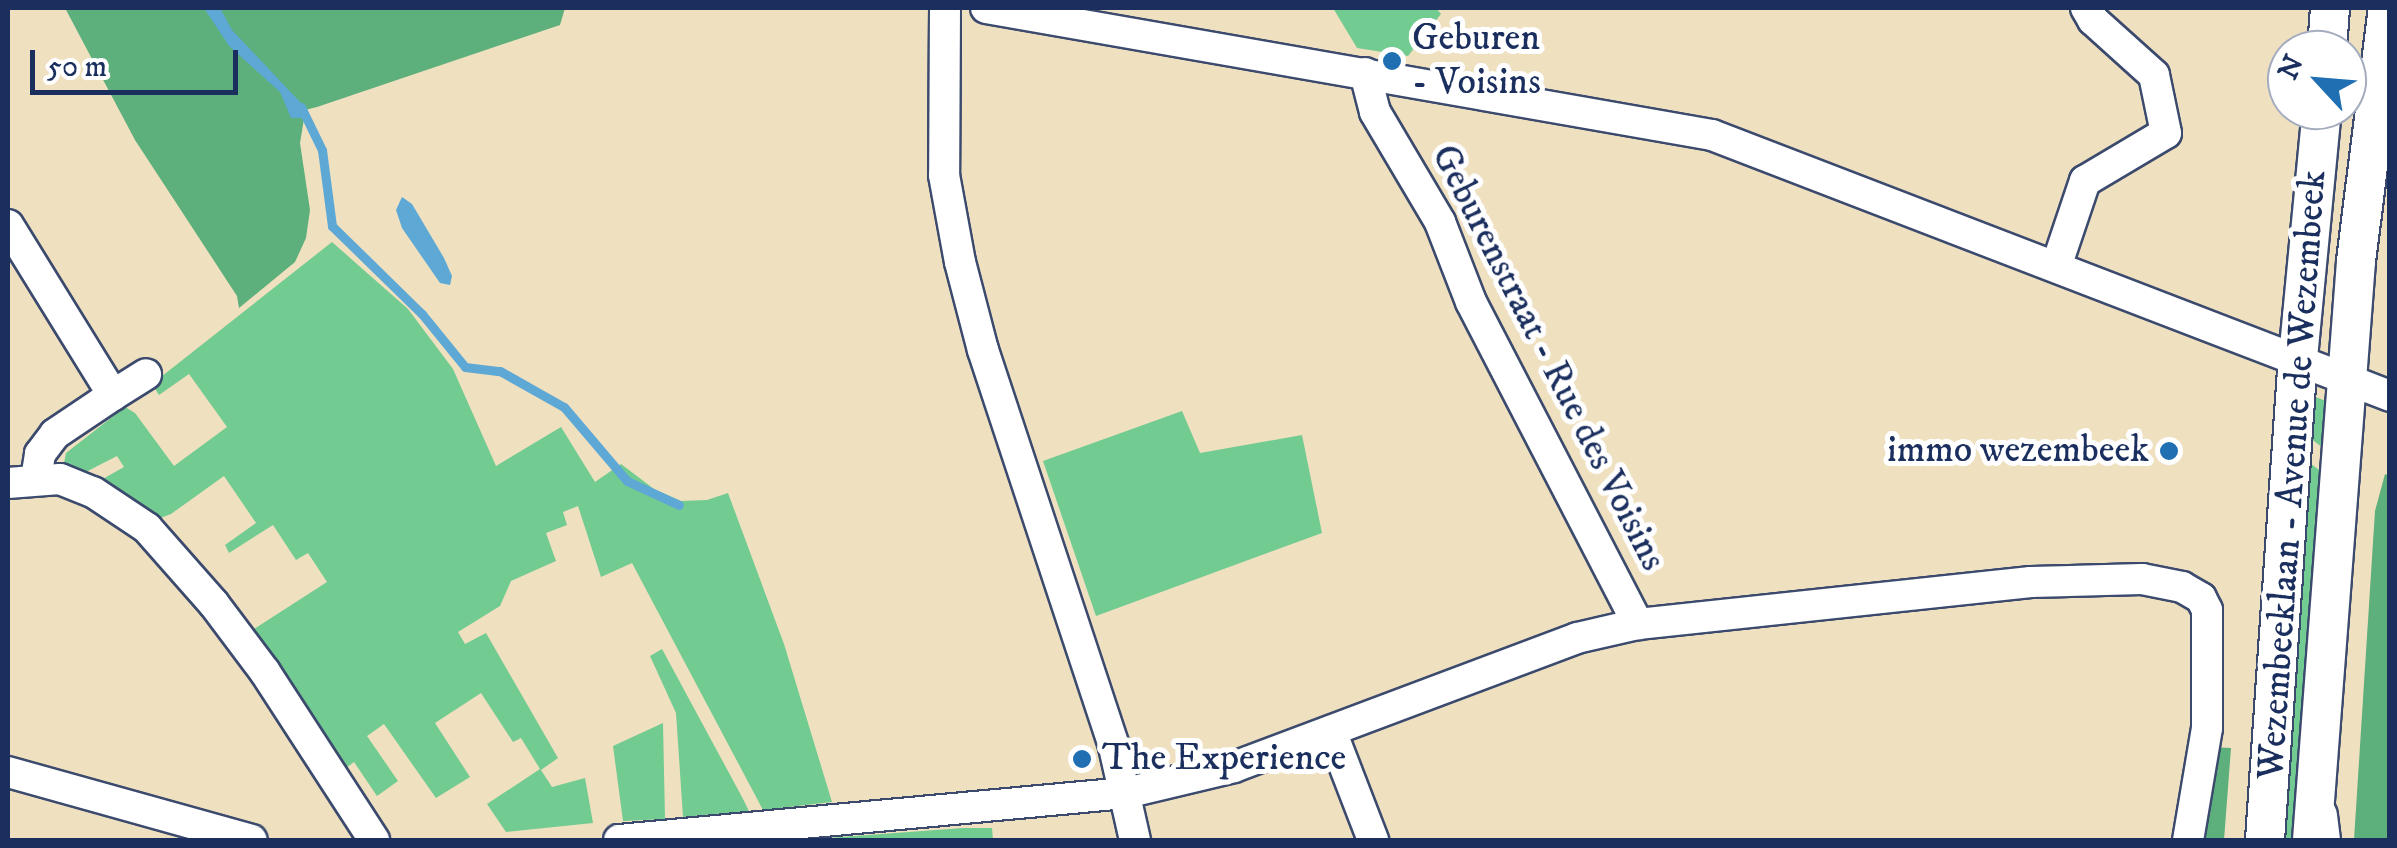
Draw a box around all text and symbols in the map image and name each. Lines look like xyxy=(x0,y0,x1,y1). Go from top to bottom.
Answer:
place label: Geburen - Voisins xyxy=(1412,16,1541,105)
scale bar xyxy=(35,30,242,92)
north arrow xyxy=(2267,30,2367,130)
text: 50 m xyxy=(47,49,107,86)
marker: Geburen - Voisins xyxy=(1381,50,1403,72)
text: N xyxy=(2271,50,2312,86)
street label: Geburenstraat - Rue des Voisins xyxy=(1421,138,1675,578)
street label: Wezembeeklaan - Avenue de Wezembeek xyxy=(2249,169,2337,781)
place label: immo wezembeek xyxy=(1887,428,2149,474)
marker: immo wezembeek xyxy=(2158,440,2180,462)
place label: The Experience xyxy=(1102,736,1346,782)
marker: The Experience xyxy=(1071,748,1093,770)

